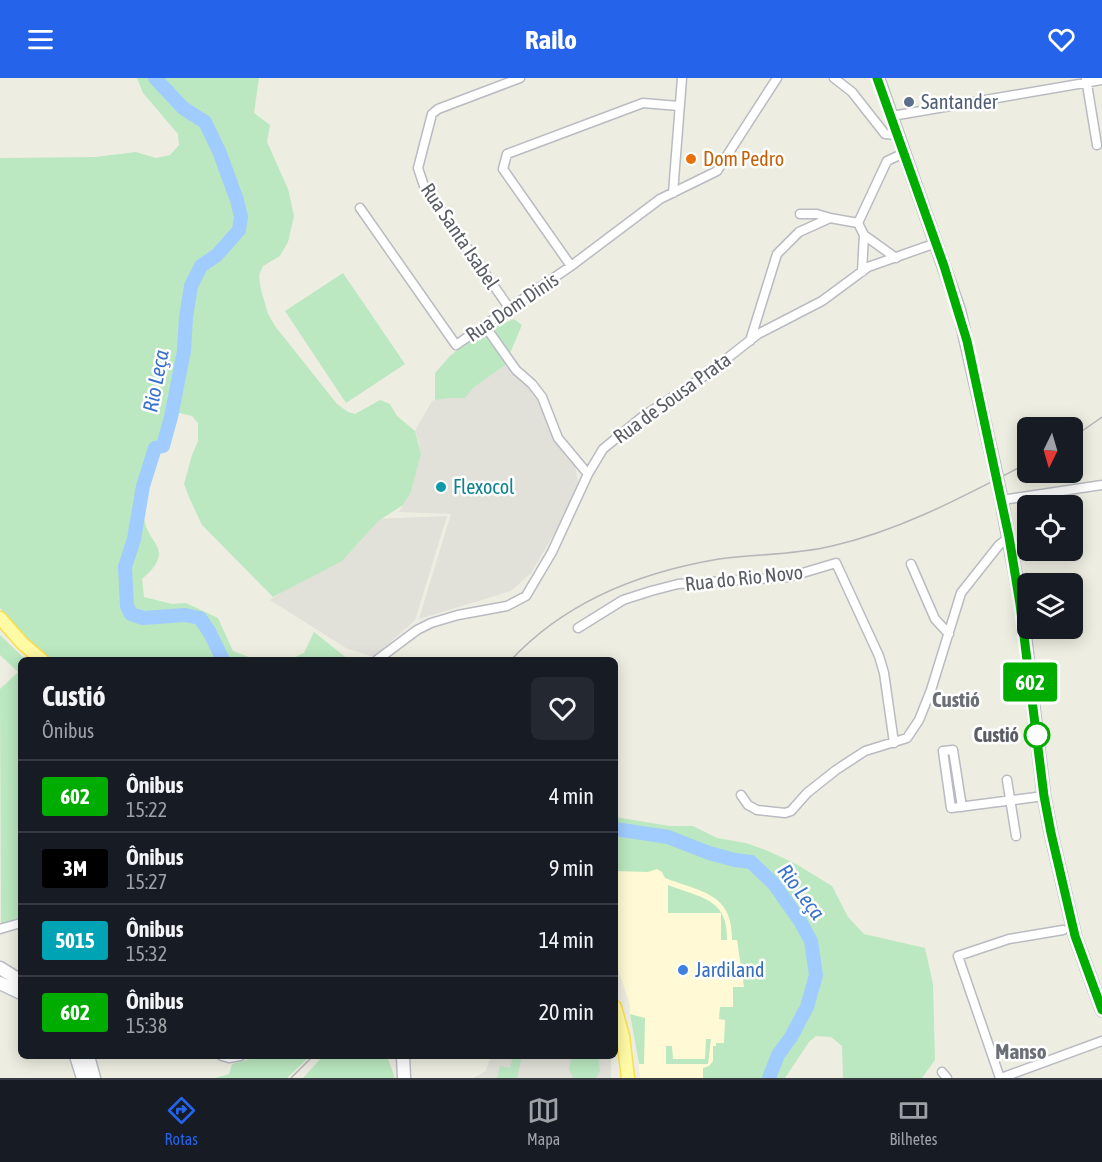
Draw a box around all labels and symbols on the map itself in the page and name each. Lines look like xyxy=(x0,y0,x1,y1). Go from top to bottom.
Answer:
place label: Santander xyxy=(921,90,999,113)
marker: Santander xyxy=(902,95,916,109)
place label: Dom Pedro xyxy=(703,147,784,170)
marker: Dom Pedro xyxy=(684,152,698,166)
street label: Rua Santa Isabel xyxy=(417,179,505,293)
street label: Rua Dom Dinis xyxy=(461,267,562,346)
water label: Rio Leça xyxy=(137,347,173,414)
street label: Rua de Sousa Prata xyxy=(609,347,735,448)
north arrow xyxy=(1017,417,1083,483)
place label: Flexocol xyxy=(453,475,515,498)
marker: Flexocol xyxy=(434,480,448,494)
street label: Rua do Rio Novo xyxy=(684,560,804,595)
line badge: 602 xyxy=(996,662,1064,702)
district label: Custió xyxy=(932,687,980,711)
marker: Custió xyxy=(1024,722,1050,748)
place label: Custió xyxy=(974,723,1019,746)
water label: Rio Leça xyxy=(773,859,830,924)
place label: Jardiland xyxy=(695,958,764,981)
marker: Jardiland xyxy=(676,963,690,977)
district label: Manso xyxy=(995,1039,1047,1063)

